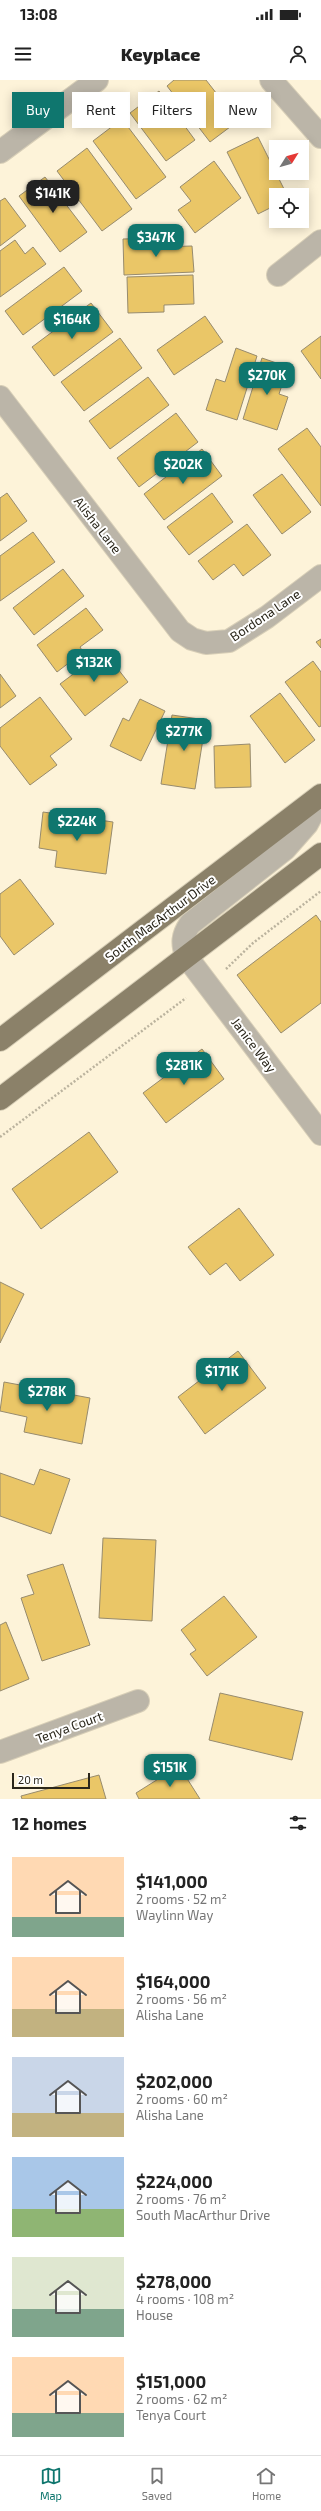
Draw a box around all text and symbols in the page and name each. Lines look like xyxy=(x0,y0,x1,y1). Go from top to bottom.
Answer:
text: 13:08 xyxy=(20,5,58,23)
icon: menu xyxy=(12,43,34,65)
text: Keyplace xyxy=(121,43,200,65)
icon: person xyxy=(287,43,309,65)
chip: Buy xyxy=(12,92,64,128)
chip: Rent xyxy=(72,92,130,128)
chip: Filters xyxy=(138,92,206,128)
chip: New xyxy=(214,92,271,128)
north arrow xyxy=(269,140,309,180)
map controls xyxy=(269,140,309,228)
pin: $141K xyxy=(25,180,81,214)
text: $141K xyxy=(35,185,71,201)
button: locate xyxy=(269,188,309,228)
pin: $347K xyxy=(128,224,184,258)
text: $347K xyxy=(137,229,175,245)
pin: $164K xyxy=(44,306,100,340)
text: $164K xyxy=(53,311,91,327)
pin: $270K xyxy=(239,362,295,396)
text: $270K xyxy=(248,367,286,383)
pin: $202K xyxy=(155,451,211,485)
text: $202K xyxy=(163,456,203,472)
street label: Alisha Lane xyxy=(71,493,125,557)
street label: Bordona Lane xyxy=(227,586,303,644)
pin: $132K xyxy=(66,649,122,683)
text: $132K xyxy=(76,654,112,670)
pin: $277K xyxy=(156,718,212,752)
text: $277K xyxy=(165,723,203,739)
pin: $224K xyxy=(49,808,105,842)
text: $224K xyxy=(57,813,97,829)
street label: South MacArthur Drive xyxy=(102,871,218,965)
street label: Janice Way xyxy=(228,1014,280,1076)
pin: $281K xyxy=(156,1052,212,1086)
text: $281K xyxy=(165,1057,203,1073)
pin: $171K xyxy=(194,1358,250,1392)
text: $171K xyxy=(205,1363,239,1379)
pin: $278K xyxy=(19,1378,75,1412)
text: $278K xyxy=(28,1383,66,1399)
street label: Tenya Court xyxy=(33,1708,105,1746)
pin: $151K xyxy=(142,1754,198,1788)
text: $151K xyxy=(153,1759,187,1775)
scale bar xyxy=(12,1771,90,1790)
text: 20 m xyxy=(18,1773,43,1786)
icon: filters xyxy=(287,1812,309,1834)
text: 12 homes xyxy=(12,1813,87,1833)
text: $141,000 xyxy=(136,1871,208,1891)
icon: home xyxy=(44,1873,92,1921)
text: 2 rooms · 52 m² xyxy=(136,1891,227,1907)
text: Waylinn Way xyxy=(136,1907,213,1923)
text: $164,000 xyxy=(136,1971,210,1991)
icon: home xyxy=(44,1973,92,2021)
text: 2 rooms · 56 m² xyxy=(136,1991,227,2007)
text: Alisha Lane xyxy=(136,2007,204,2023)
text: $202,000 xyxy=(136,2071,213,2091)
icon: home xyxy=(44,2073,92,2121)
text: 2 rooms · 60 m² xyxy=(136,2091,228,2107)
text: Alisha Lane xyxy=(136,2107,204,2123)
text: $224,000 xyxy=(136,2171,213,2191)
icon: home xyxy=(44,2173,92,2221)
text: 2 rooms · 76 m² xyxy=(136,2191,227,2207)
text: South MacArthur Drive xyxy=(136,2207,270,2223)
text: $278,000 xyxy=(136,2271,212,2291)
icon: home xyxy=(44,2273,92,2321)
text: 4 rooms · 108 m² xyxy=(136,2291,234,2307)
text: House xyxy=(136,2307,173,2323)
text: $151,000 xyxy=(136,2371,206,2391)
icon: home xyxy=(44,2373,92,2421)
text: 2 rooms · 62 m² xyxy=(136,2391,227,2407)
text: Tenya Court xyxy=(136,2407,206,2423)
tab: Map xyxy=(40,2465,62,2502)
tab: Saved xyxy=(142,2465,172,2502)
tab: Home xyxy=(252,2465,281,2502)

